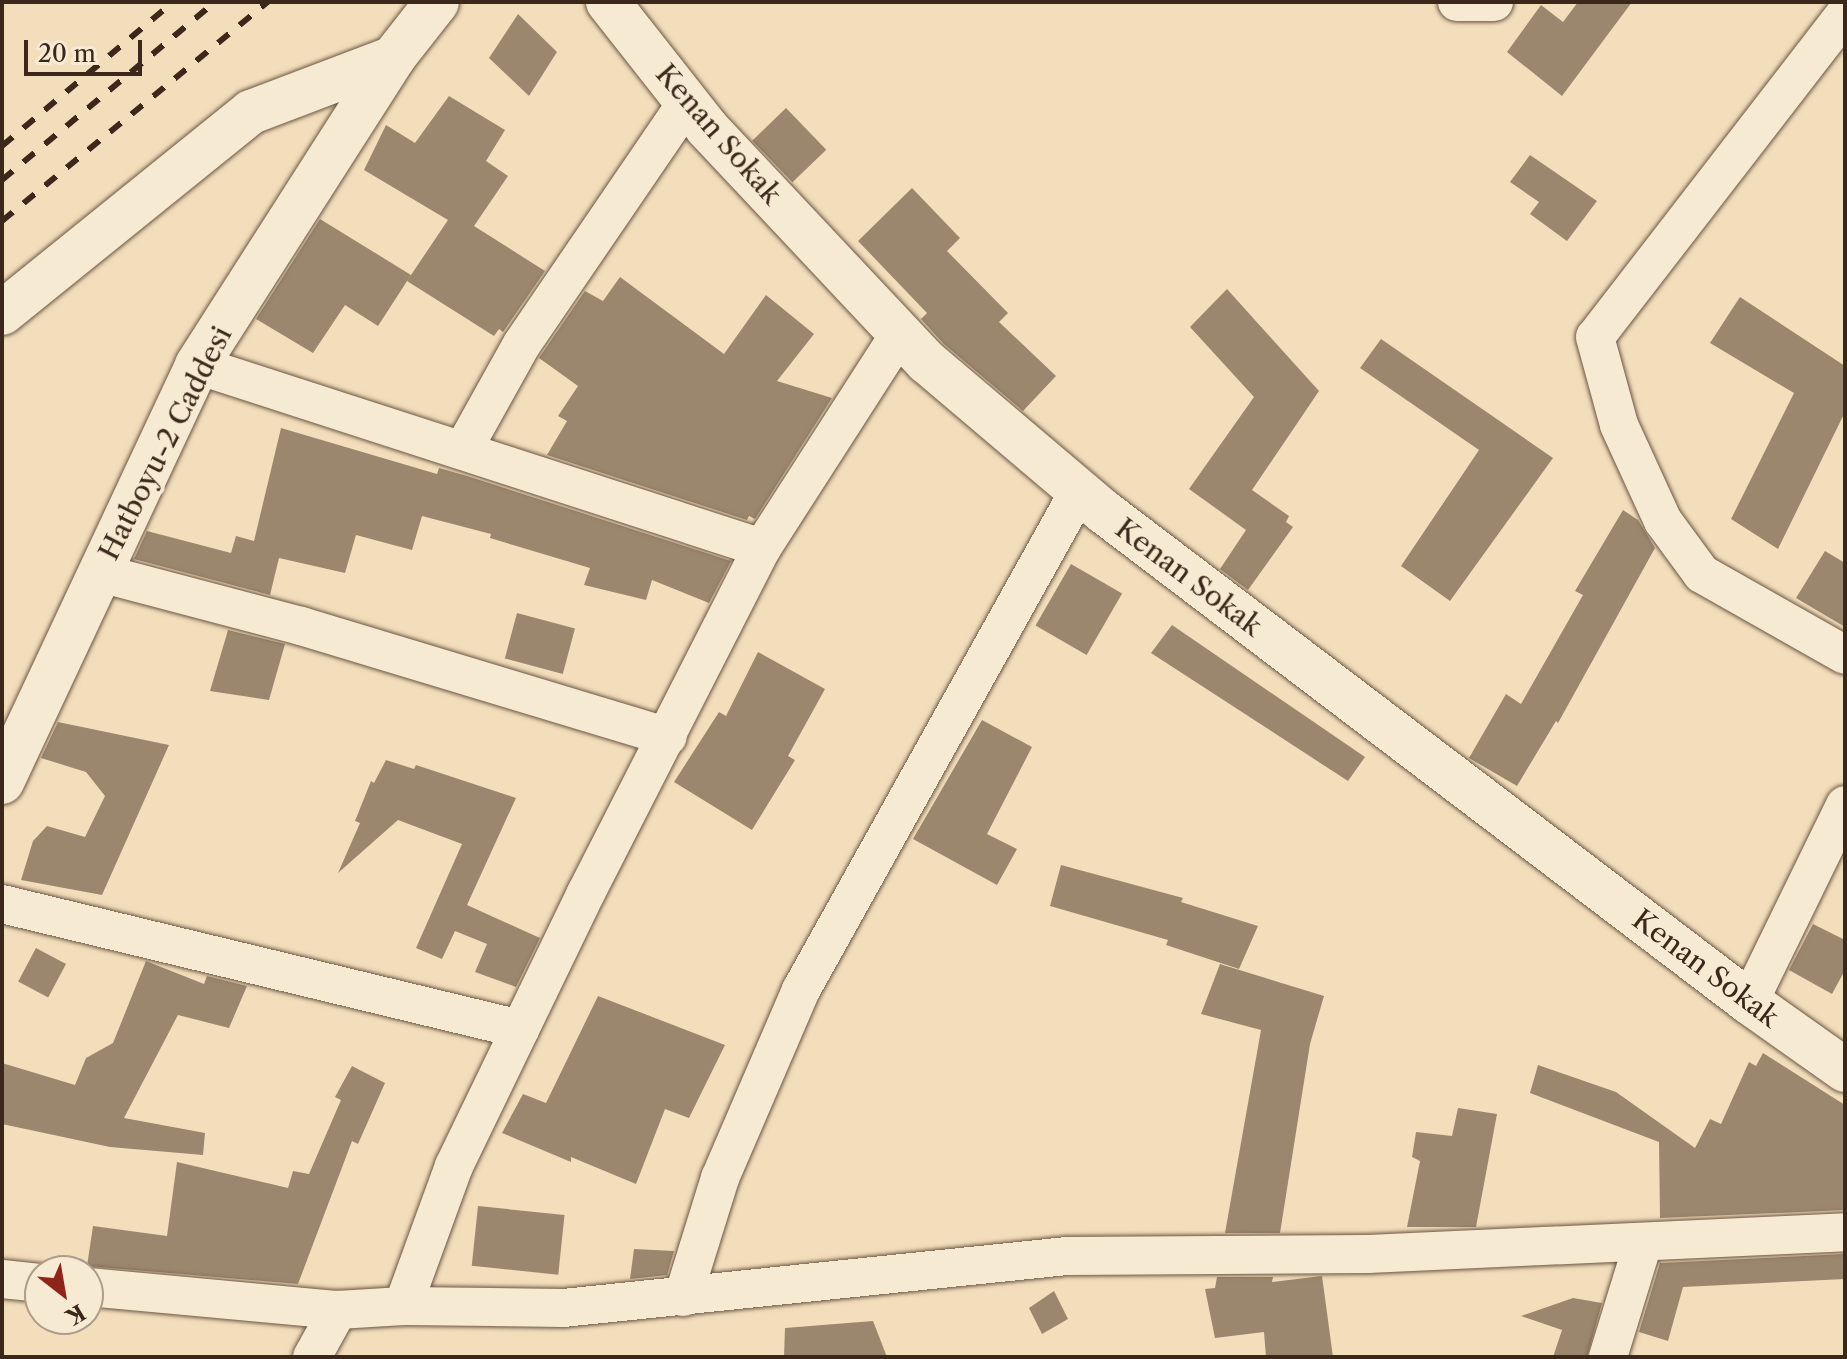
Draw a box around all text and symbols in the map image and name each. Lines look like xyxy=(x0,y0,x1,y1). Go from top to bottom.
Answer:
scale bar xyxy=(28,24,146,74)
text: 20 m xyxy=(38,39,96,68)
street label: Kenan Sokak xyxy=(649,57,789,211)
street label: Hatboyu-2 Caddesi xyxy=(92,321,238,565)
street label: Kenan Sokak xyxy=(1109,511,1269,643)
street label: Kenan Sokak xyxy=(1626,902,1786,1034)
north arrow xyxy=(24,1255,104,1335)
text: K xyxy=(61,1298,90,1330)

